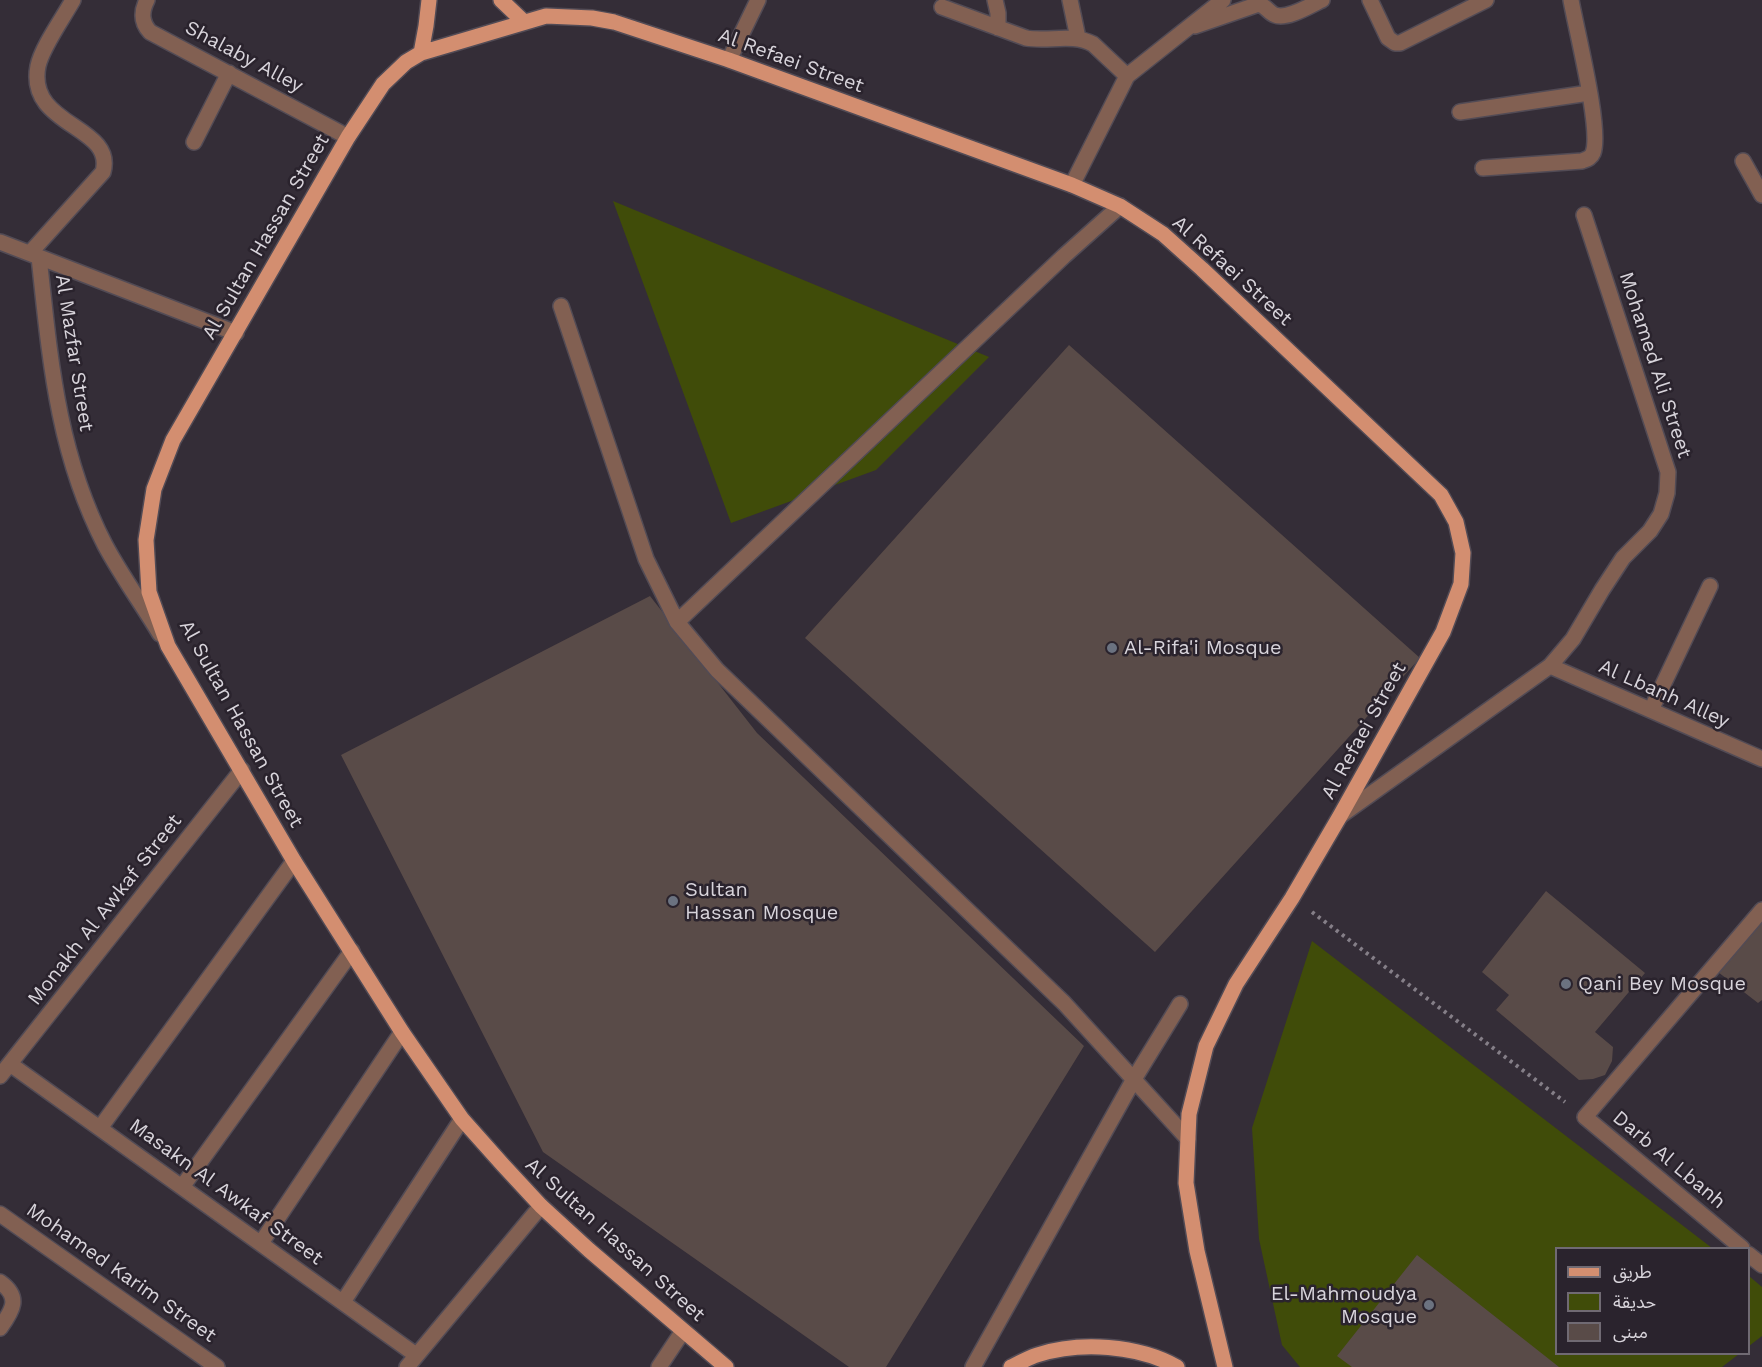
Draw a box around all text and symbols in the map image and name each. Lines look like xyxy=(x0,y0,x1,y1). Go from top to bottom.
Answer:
street label: Shalaby Alley xyxy=(181,16,307,98)
street label: Al Refaei Street xyxy=(715,24,867,98)
street label: Al Sultan Hassan Street xyxy=(197,130,335,344)
street label: Al Refaei Street xyxy=(1167,211,1297,331)
street label: Mohamed Ali Street xyxy=(1614,269,1696,461)
street label: Al Mazfar Street xyxy=(50,273,98,433)
street label: Al Sultan Hassan Street xyxy=(174,616,308,832)
place label: Al-Rifa'i Mosque xyxy=(1124,636,1282,660)
marker: Al-Rifa'i Mosque xyxy=(1105,641,1119,655)
street label: Al Lbanh Alley xyxy=(1595,654,1733,734)
street label: Al Refaei Street xyxy=(1316,658,1412,804)
street label: Monakh Al Awkaf Street xyxy=(23,810,187,1010)
place label: Sultan Hassan Mosque xyxy=(685,878,838,925)
marker: Sultan Hassan Mosque xyxy=(666,894,680,908)
place label: Qani Bey Mosque xyxy=(1578,972,1746,996)
marker: Qani Bey Mosque xyxy=(1559,977,1573,991)
street label: Darb Al Lbanh xyxy=(1608,1106,1730,1214)
street label: Masakn Al Awkaf Street xyxy=(125,1114,327,1270)
street label: Al Sultan Hassan Street xyxy=(520,1153,710,1327)
street label: Mohamed Karim Street xyxy=(21,1198,221,1348)
legend xyxy=(1555,1247,1750,1355)
text: طريق xyxy=(1613,1261,1652,1282)
place label: El-Mahmoudya Mosque xyxy=(1271,1282,1417,1329)
text: حديقة xyxy=(1613,1291,1656,1312)
marker: El-Mahmoudya Mosque xyxy=(1422,1298,1436,1312)
text: مبنى xyxy=(1613,1321,1648,1342)

